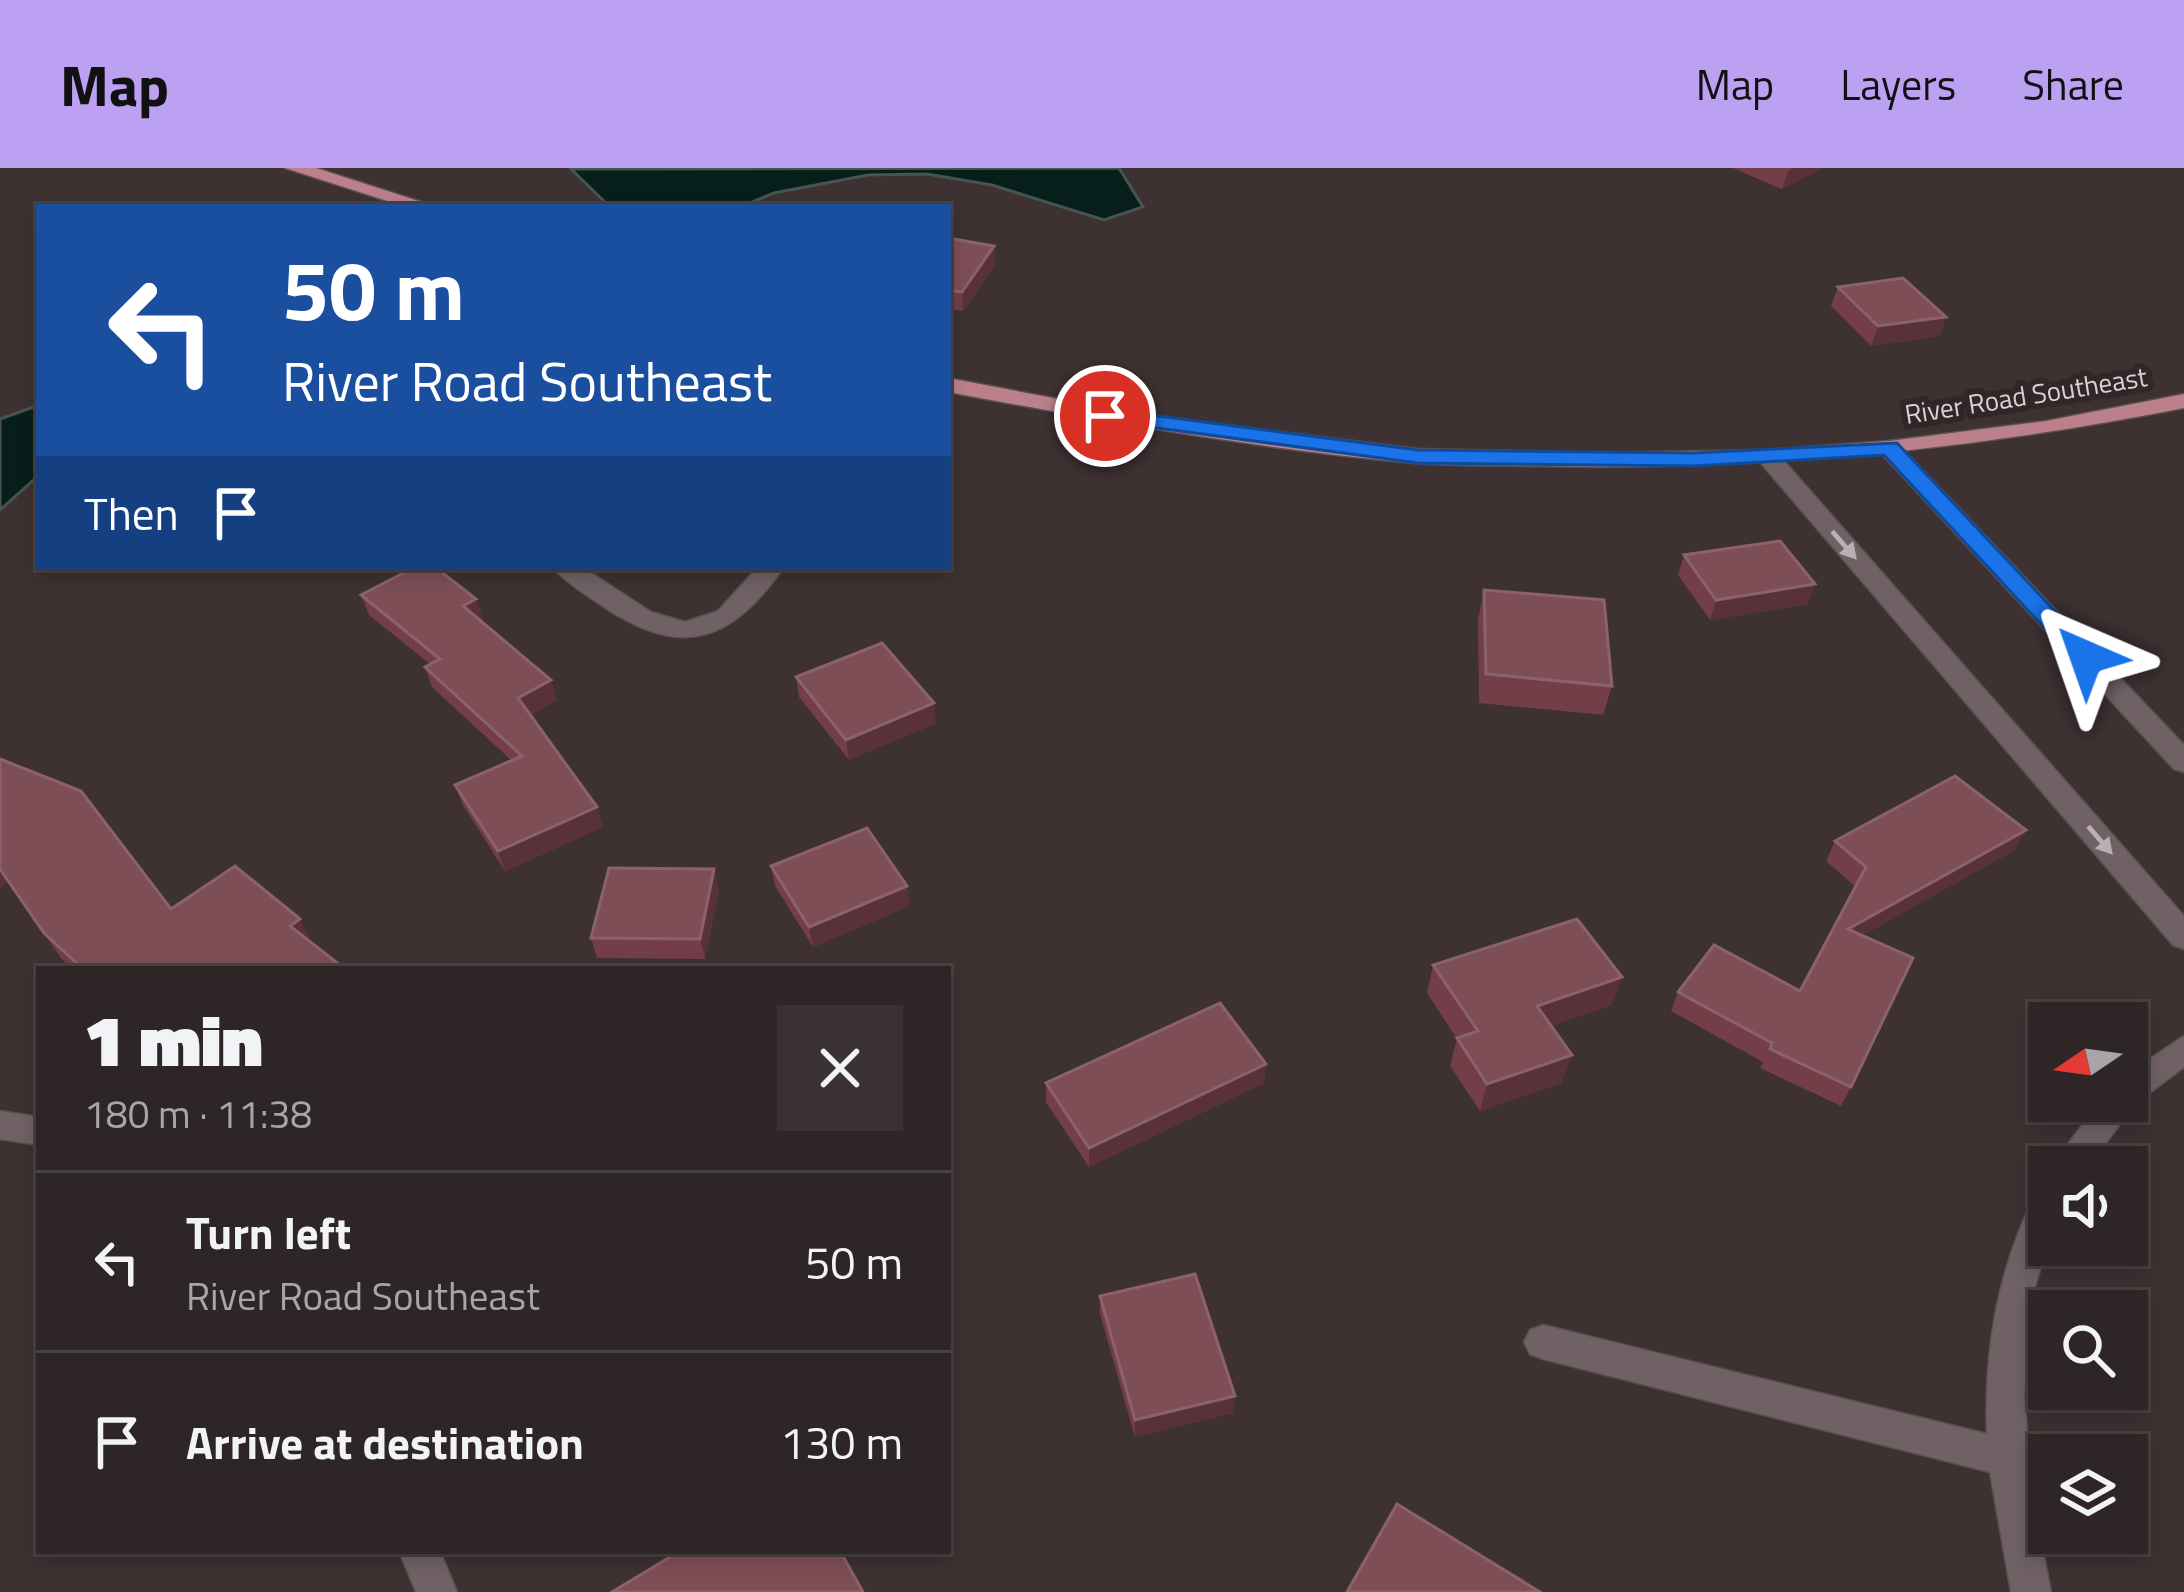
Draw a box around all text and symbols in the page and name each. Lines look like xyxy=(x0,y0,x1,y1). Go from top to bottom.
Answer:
text: Map xyxy=(60,41,169,128)
text: Map xyxy=(1696,52,1774,116)
text: Layers xyxy=(1840,52,1956,116)
text: Share xyxy=(2022,52,2124,116)
text: 50 m xyxy=(282,225,465,353)
icon: left xyxy=(84,252,240,408)
text: River Road Southeast xyxy=(282,340,772,422)
street label: River Road Southeast xyxy=(1902,355,2150,434)
pin xyxy=(1054,365,1156,467)
icon: arrive xyxy=(1072,383,1138,449)
text: Then xyxy=(84,479,179,547)
icon: arrive xyxy=(203,480,269,546)
one-way arrow xyxy=(1831,530,1857,560)
position arrow xyxy=(2023,594,2149,720)
one-way arrow xyxy=(2086,825,2113,855)
text: 1 min xyxy=(84,984,263,1094)
north arrow xyxy=(2028,1002,2148,1122)
map controls xyxy=(2028,1002,2148,1554)
button: close xyxy=(777,1005,903,1131)
text: 180 m · 11:38 xyxy=(84,1084,312,1143)
button: sound xyxy=(2028,1146,2148,1266)
text: Turn left xyxy=(186,1198,351,1266)
text: 50 m xyxy=(805,1228,903,1296)
icon: left xyxy=(84,1229,150,1295)
text: River Road Southeast xyxy=(186,1266,540,1325)
button: search xyxy=(2028,1290,2148,1410)
text: Arrive at destination xyxy=(186,1408,584,1476)
text: 130 m xyxy=(780,1408,903,1476)
icon: arrive xyxy=(84,1409,150,1475)
button: layers xyxy=(2028,1434,2148,1554)

